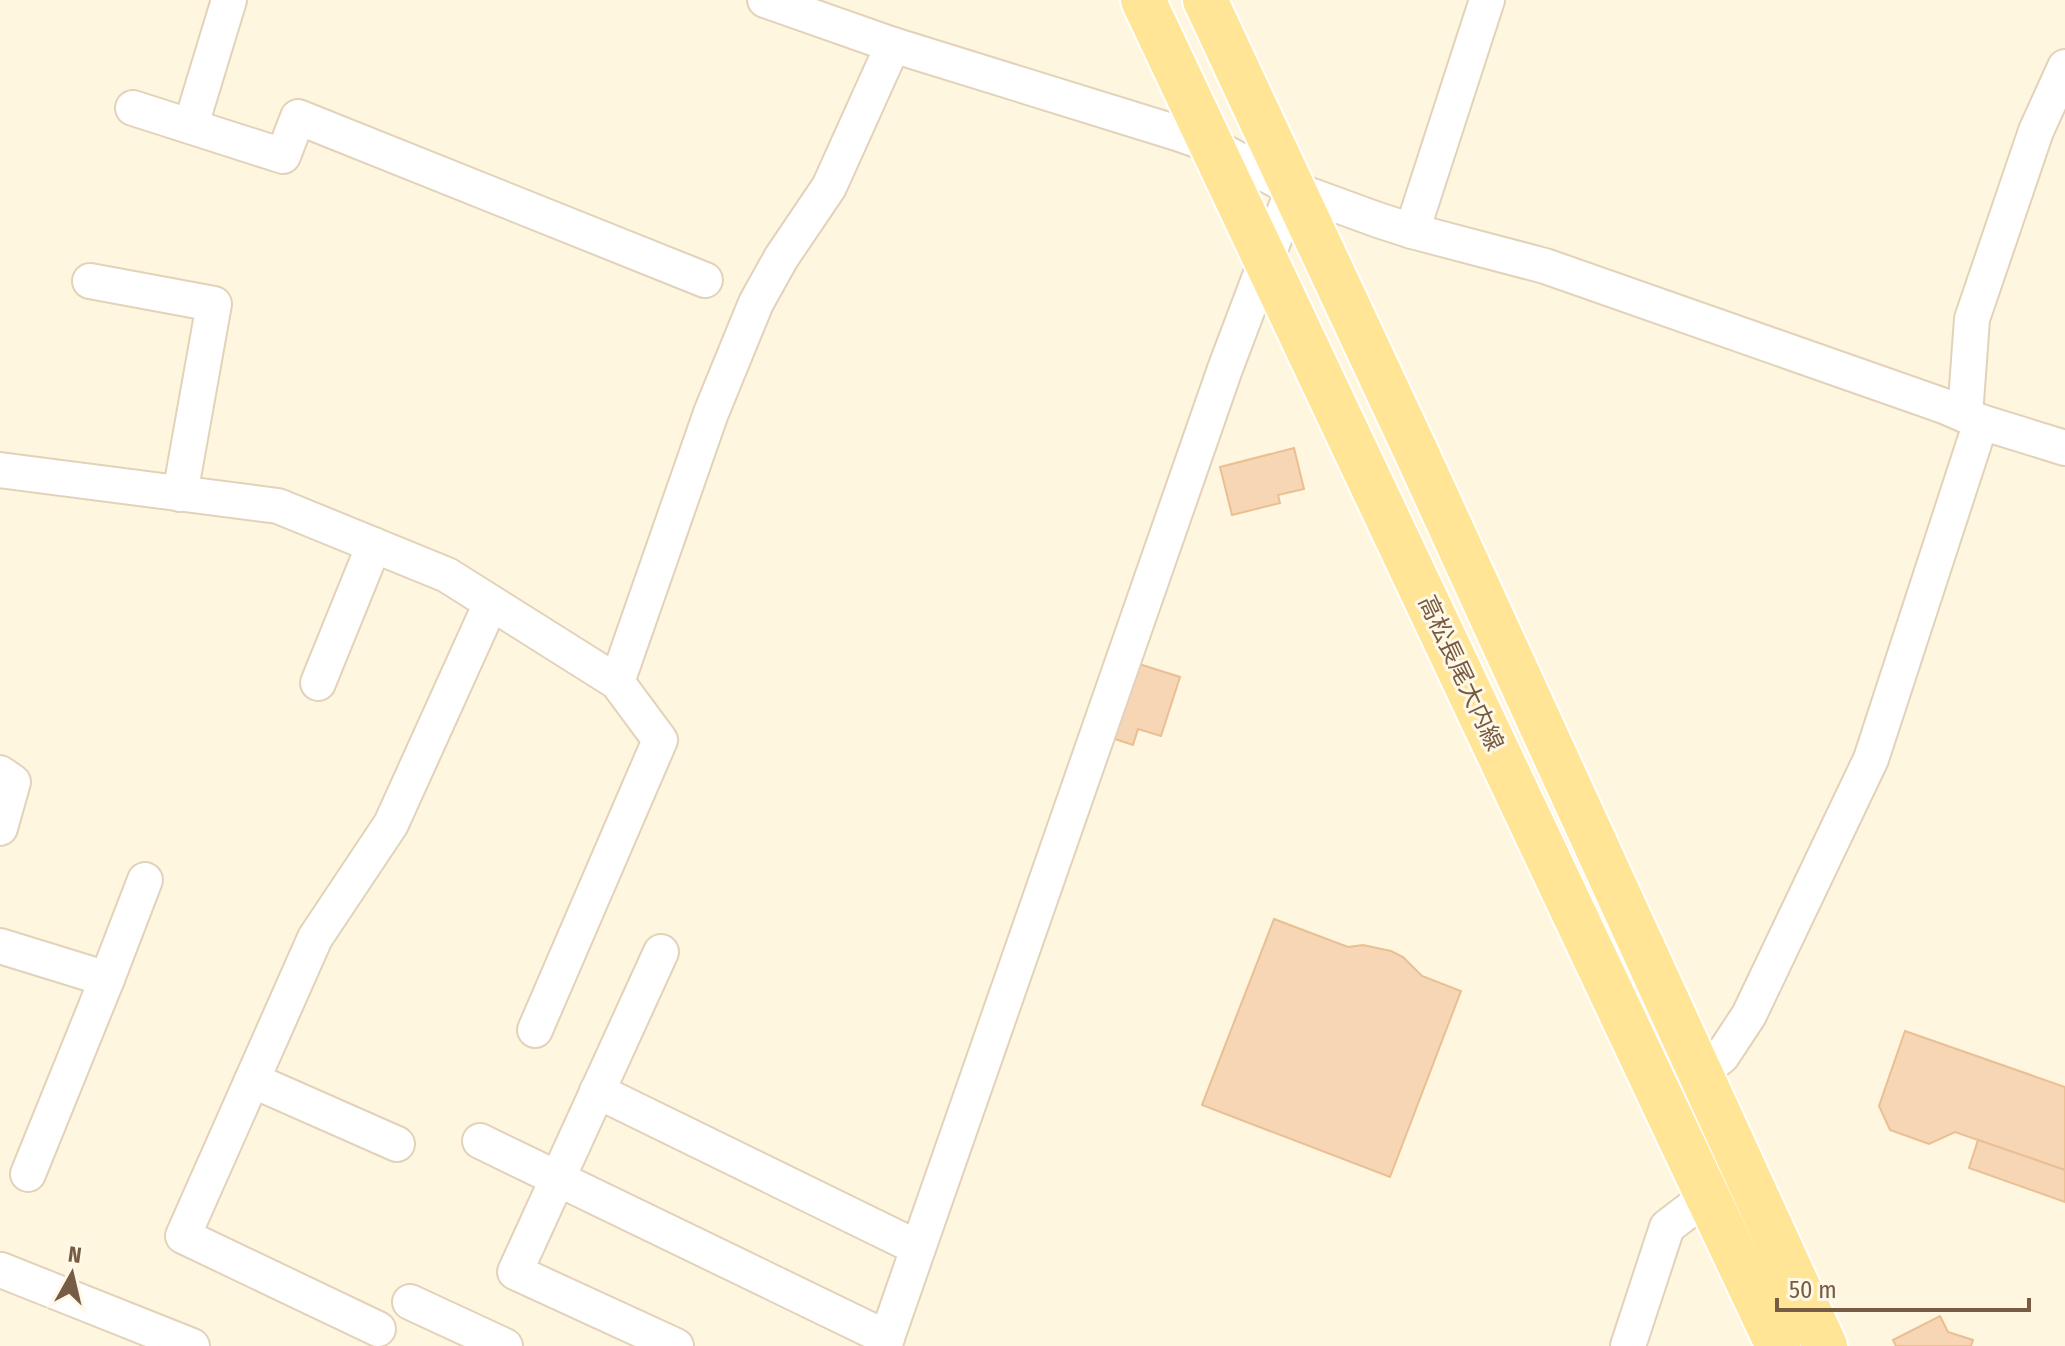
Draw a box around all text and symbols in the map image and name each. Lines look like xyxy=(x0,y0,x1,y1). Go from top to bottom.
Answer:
street label: 高松長尾大内線 xyxy=(1413,591,1509,755)
north arrow xyxy=(32,1234,112,1314)
text: N xyxy=(66,1240,83,1269)
scale bar xyxy=(1777,1262,2029,1312)
text: 50 m xyxy=(1789,1276,1837,1304)

